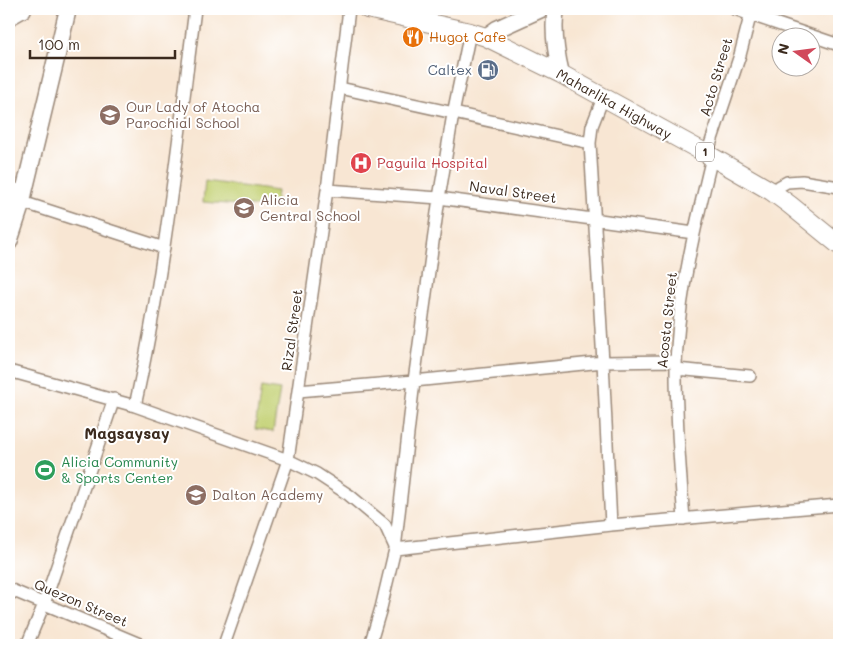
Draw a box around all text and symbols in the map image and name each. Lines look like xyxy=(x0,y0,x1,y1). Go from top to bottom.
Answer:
restaurant icon: Hugot Cafe xyxy=(401,25,425,49)
place label: Hugot Cafe xyxy=(429,27,507,46)
scale bar xyxy=(30,28,175,60)
north arrow xyxy=(770,28,820,78)
text: 100 m xyxy=(38,34,80,54)
street label: Acto Street xyxy=(695,35,737,119)
text: N xyxy=(772,41,793,56)
fuel station icon: Caltex xyxy=(476,58,500,82)
place label: Caltex xyxy=(428,60,472,79)
street label: Maharlika Highway xyxy=(553,64,675,143)
place label: Our Lady of Atocha Parochial School xyxy=(126,97,260,132)
school or university icon: Our Lady of Atocha Parochial School xyxy=(98,103,122,127)
road number: 1 xyxy=(696,142,714,162)
hospital icon: Paguila Hospital xyxy=(349,151,373,175)
place label: Paguila Hospital xyxy=(377,153,487,172)
street label: Naval Street xyxy=(468,176,558,207)
place label: Alicia Central School xyxy=(260,190,360,225)
school or university icon: Alicia Central School xyxy=(232,196,256,220)
street label: Acosta Street xyxy=(652,271,681,369)
street label: Rizal Street xyxy=(276,288,307,372)
district label: Magsaysay xyxy=(84,422,170,443)
place label: Alicia Community & Sports Center xyxy=(61,452,178,487)
sports icon: Alicia Community & Sports Center xyxy=(33,458,57,482)
school or university icon: Dalton Academy xyxy=(184,483,208,507)
place label: Dalton Academy xyxy=(212,485,323,504)
street label: Quezon Street xyxy=(31,574,131,631)

